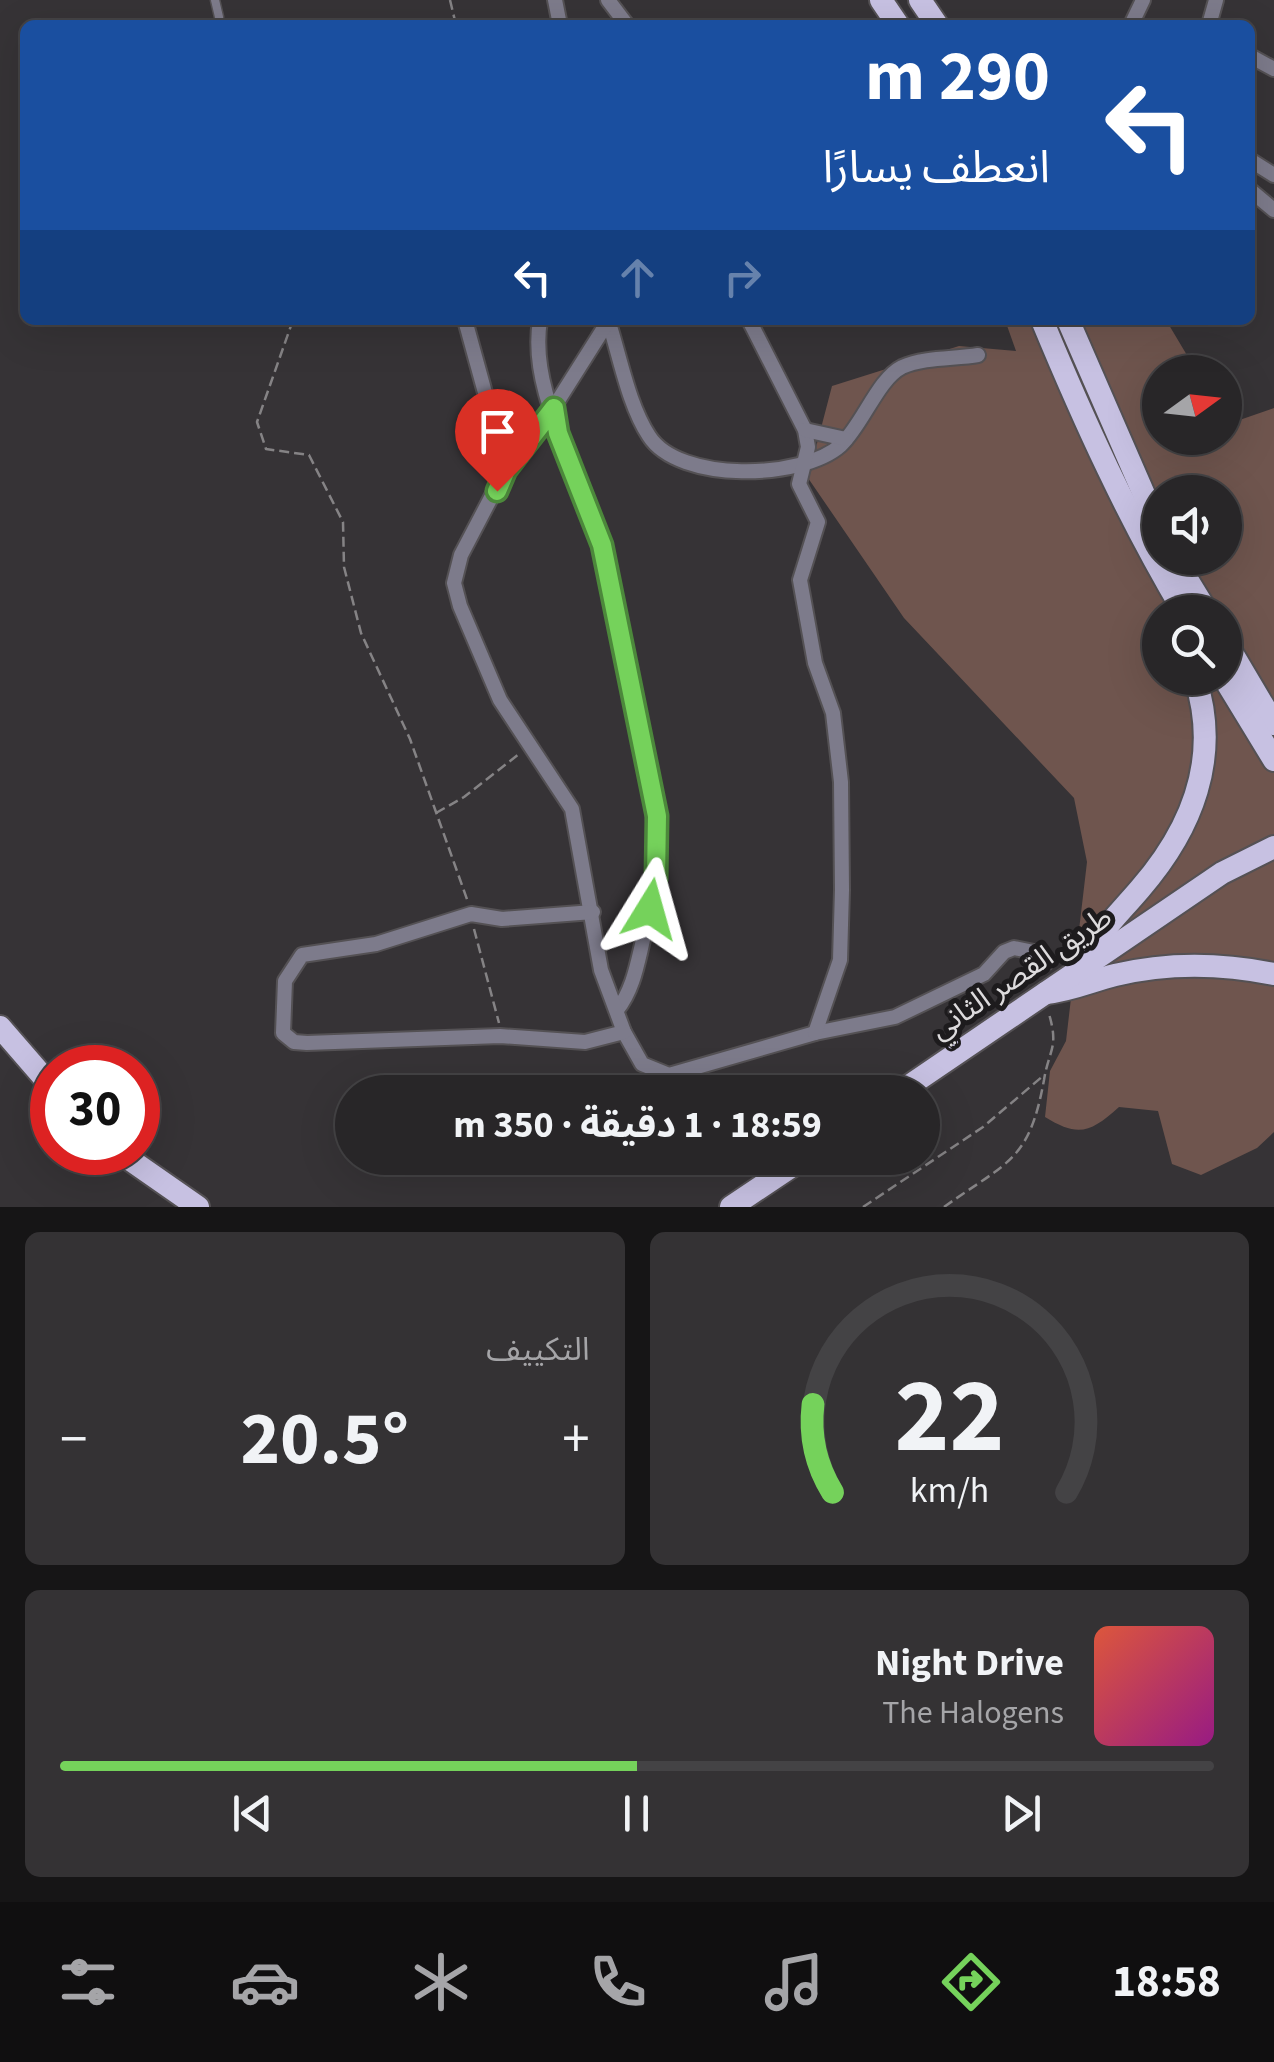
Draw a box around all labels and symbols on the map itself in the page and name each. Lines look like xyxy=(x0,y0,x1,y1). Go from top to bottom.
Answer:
north arrow xyxy=(1142,355,1242,455)
pin xyxy=(455,389,540,492)
position arrow xyxy=(598,857,702,961)
street label: طريق القصر الثاني xyxy=(921,896,1121,1051)
speed limit sign: 30 xyxy=(30,1045,160,1175)

